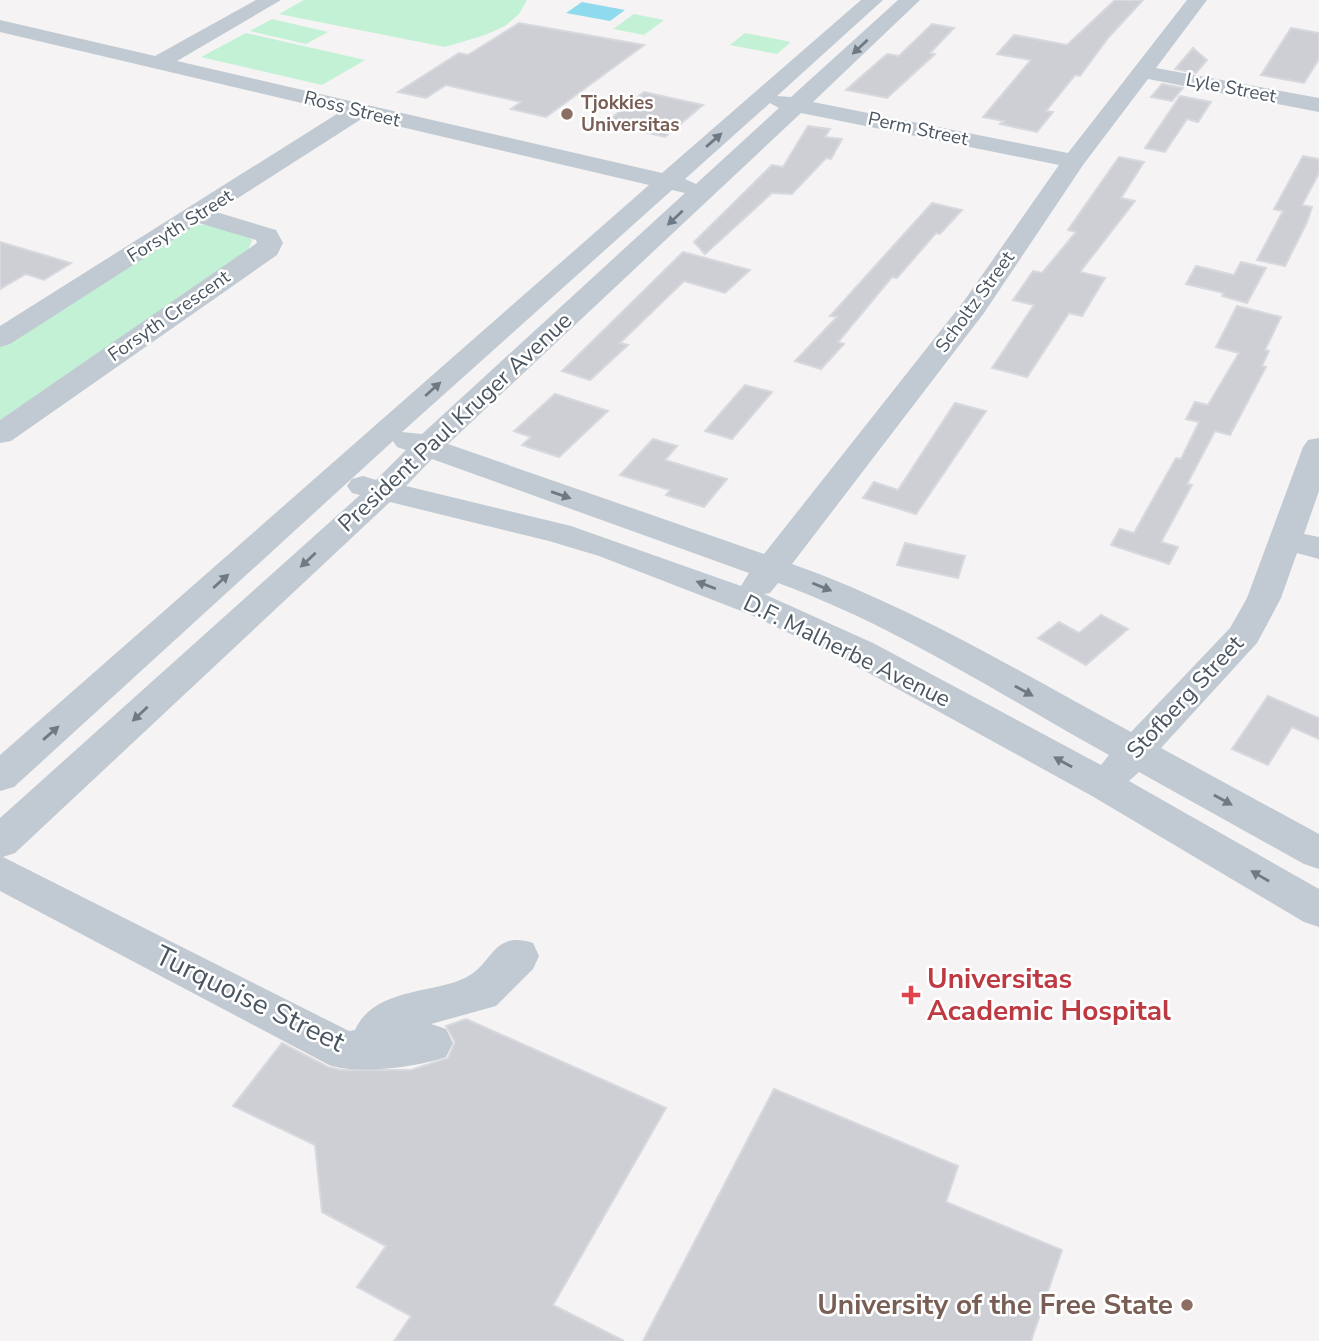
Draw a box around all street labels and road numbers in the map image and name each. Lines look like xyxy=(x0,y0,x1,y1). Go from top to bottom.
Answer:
street label: Lyle Street xyxy=(1184,66,1279,110)
street label: Ross Street xyxy=(301,85,403,134)
street label: Perm Street xyxy=(866,106,971,152)
street label: Forsyth Street xyxy=(122,183,238,269)
street label: Scholtz Street xyxy=(929,246,1021,358)
street label: Forsyth Crescent xyxy=(103,264,235,368)
street label: President Paul Kruger Avenue xyxy=(331,305,579,539)
street label: D.F. Malherbe Avenue xyxy=(738,587,956,715)
street label: Stofberg Street xyxy=(1120,628,1251,765)
street label: Turquoise Street xyxy=(149,937,351,1061)

